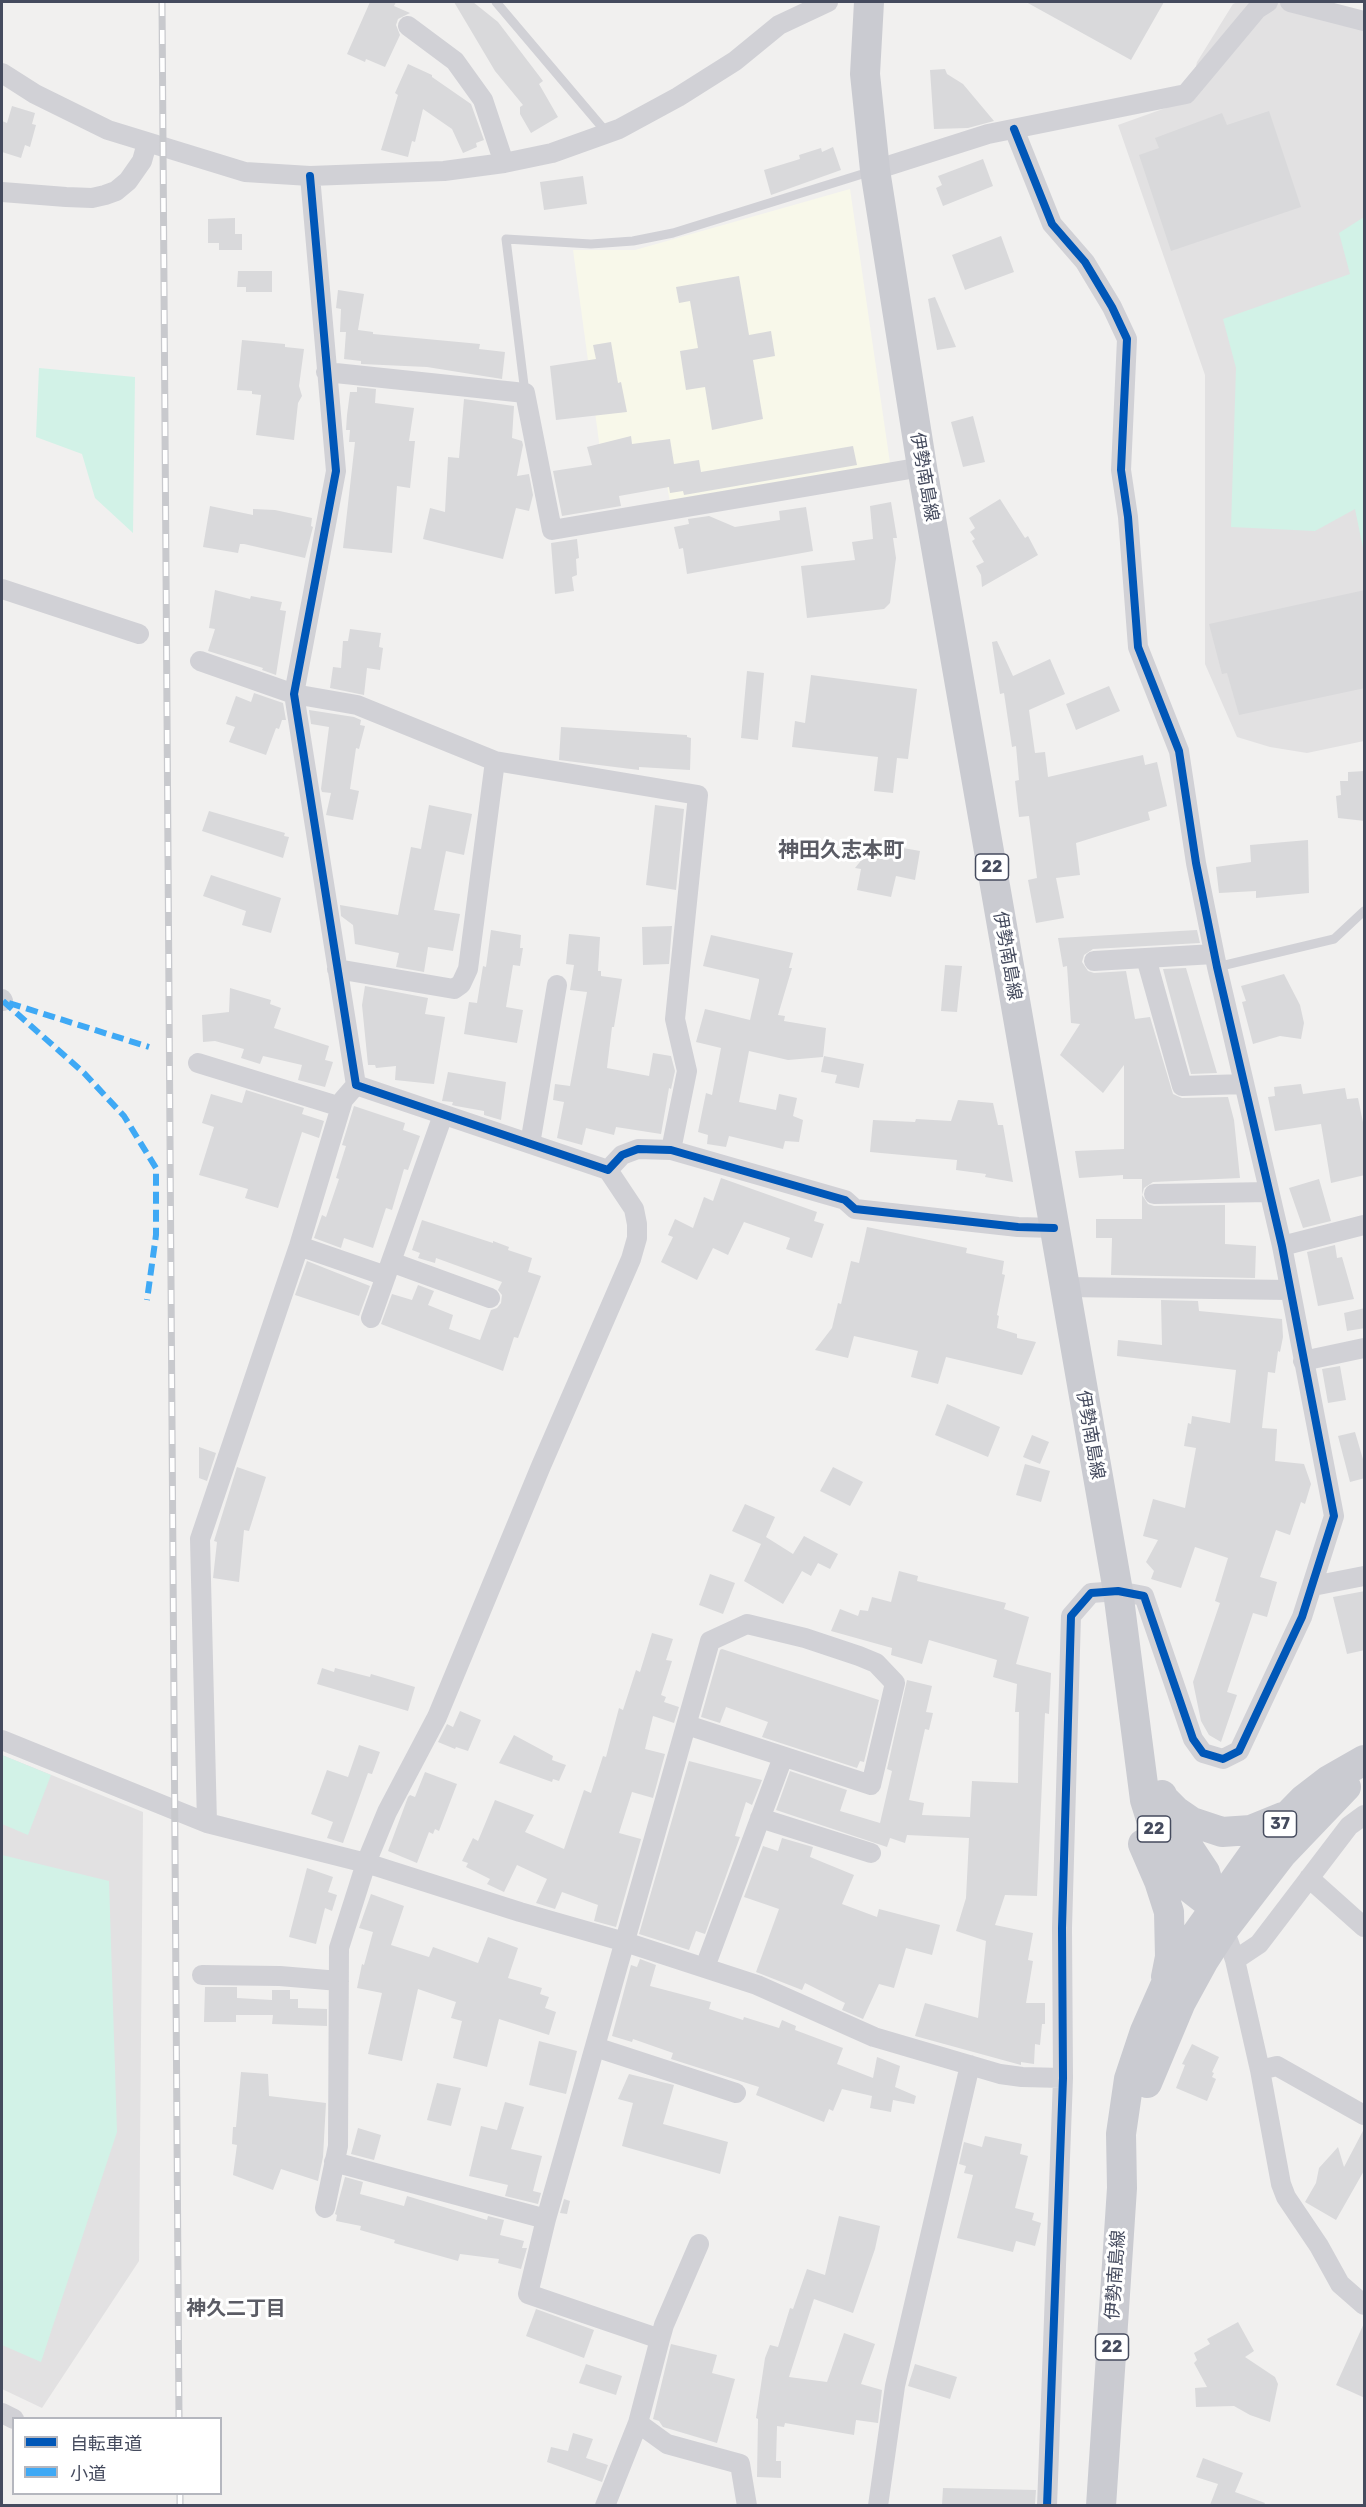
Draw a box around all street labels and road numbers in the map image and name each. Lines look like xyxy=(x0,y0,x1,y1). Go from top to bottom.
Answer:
street label: 伊勢南島線 xyxy=(906,431,942,523)
road number: 22 xyxy=(976,854,1008,880)
street label: 伊勢南島線 xyxy=(989,910,1025,1002)
street label: 伊勢南島線 xyxy=(1072,1389,1108,1481)
road number: 37 xyxy=(1264,1811,1296,1837)
road number: 22 xyxy=(1138,1816,1170,1842)
street label: 伊勢南島線 xyxy=(1102,2229,1130,2321)
road number: 22 xyxy=(1096,2334,1128,2360)

